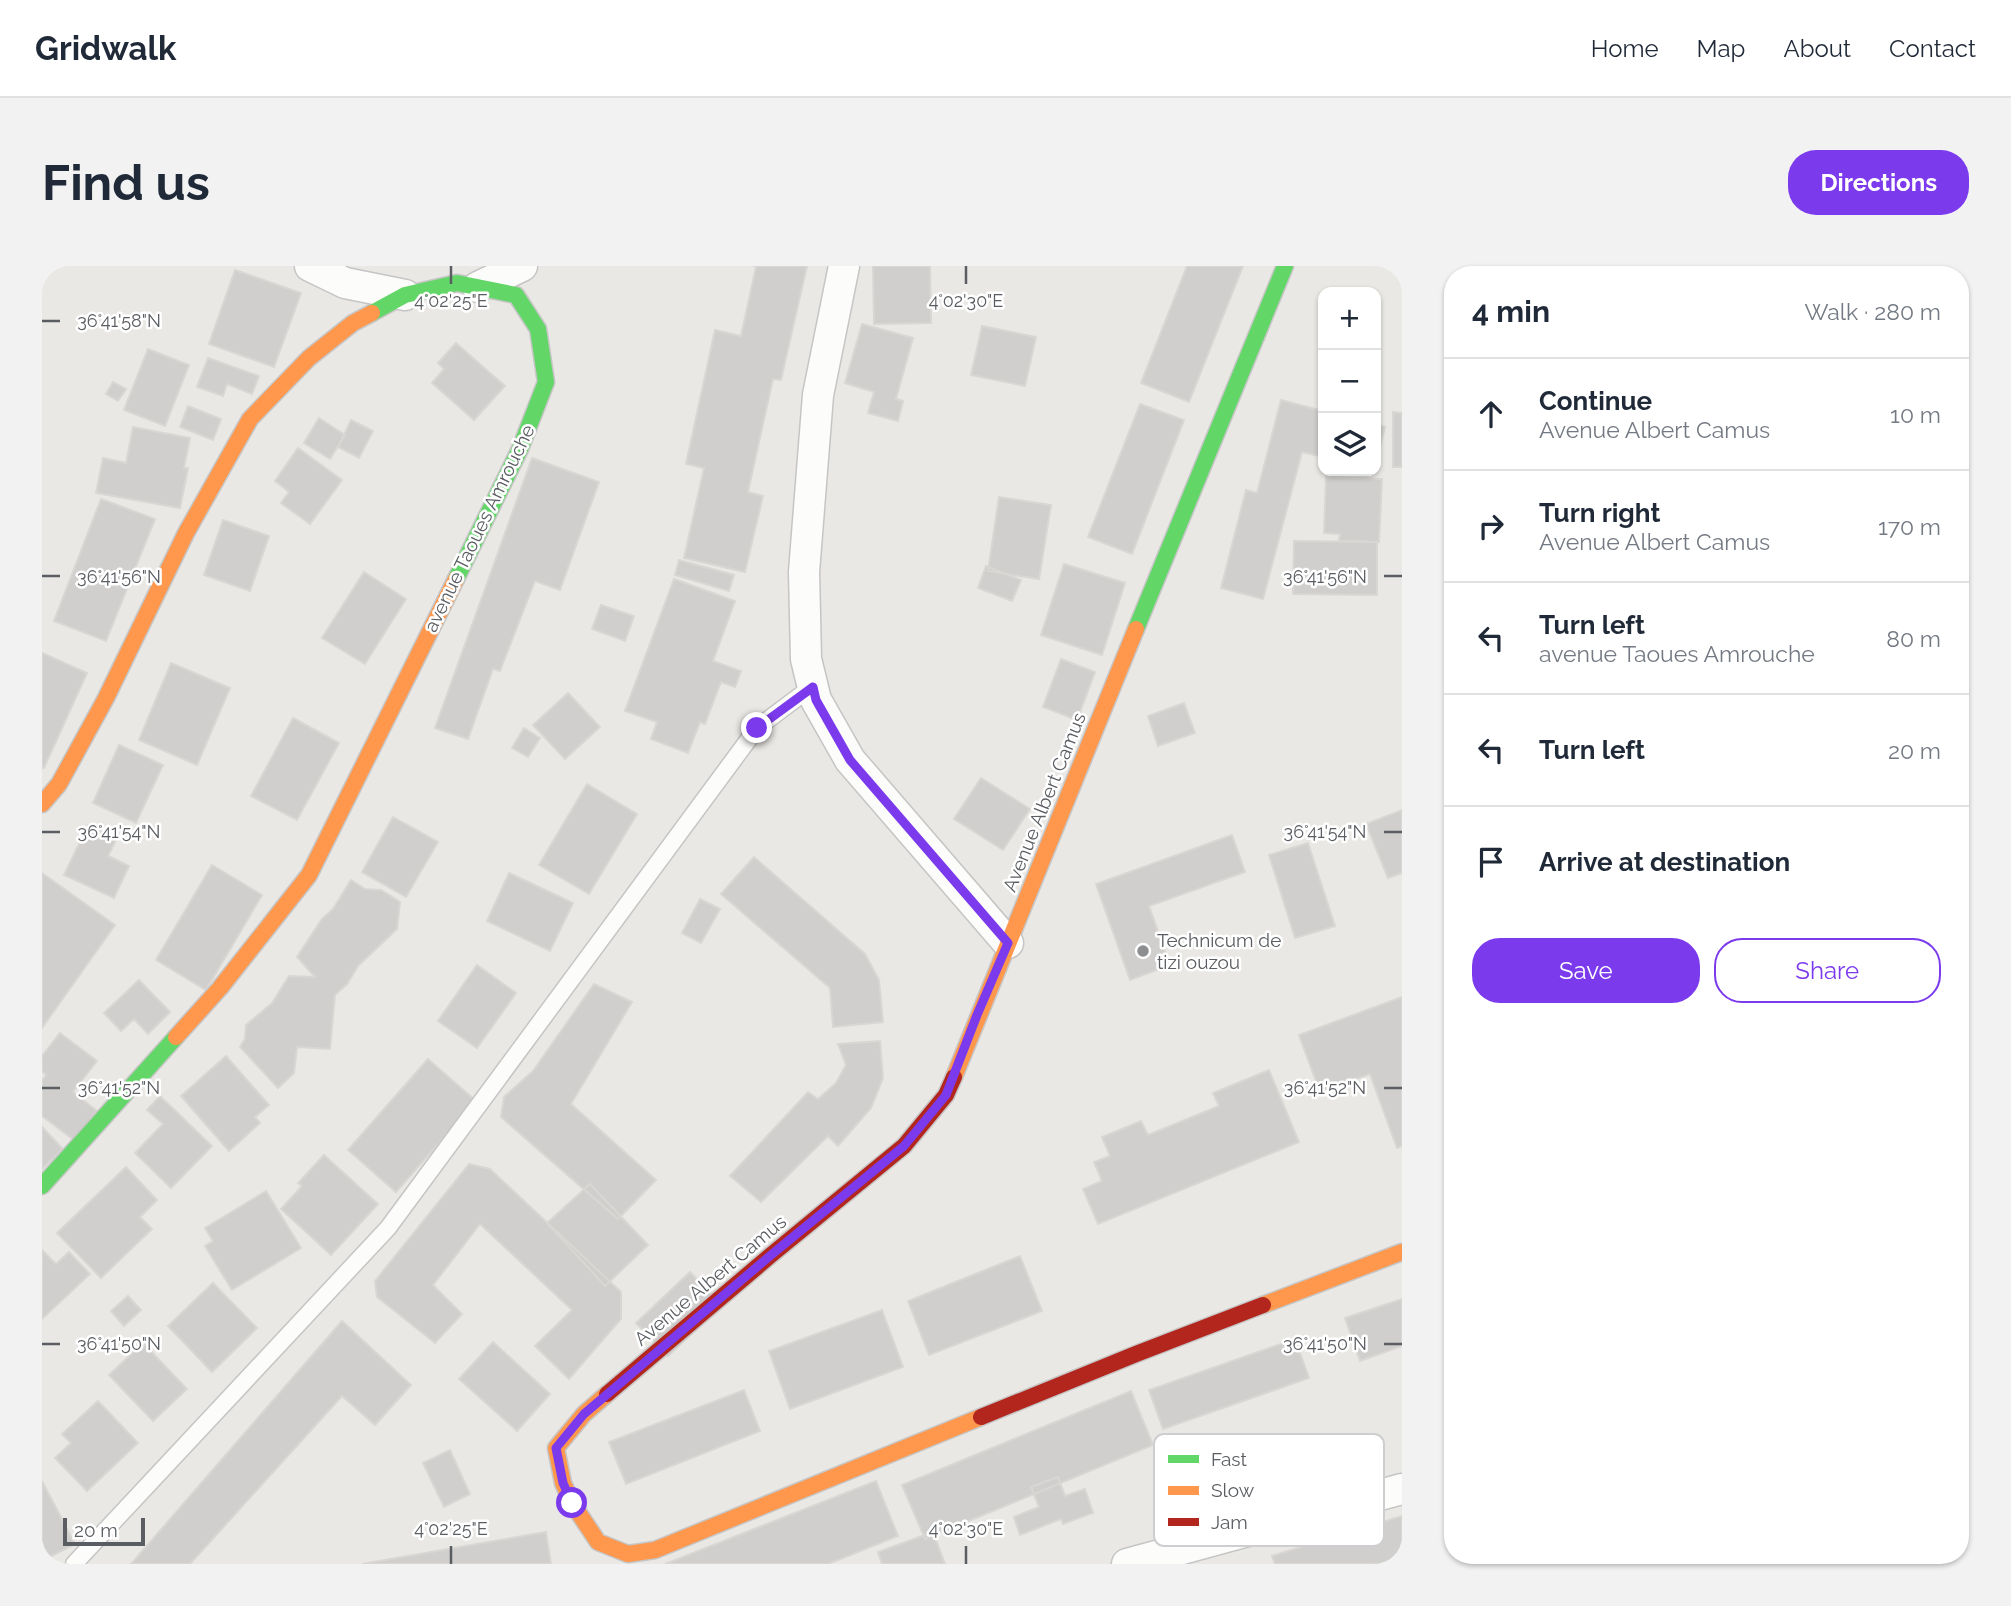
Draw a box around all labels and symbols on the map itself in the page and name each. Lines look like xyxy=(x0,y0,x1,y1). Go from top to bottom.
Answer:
text: 4°02'25"E xyxy=(414,290,488,311)
text: 4°02'30"E xyxy=(929,290,1003,311)
text: 36°41'58"N xyxy=(77,310,161,331)
street label: avenue Taoues Amrouche xyxy=(419,421,539,635)
text: 36°41'56"N xyxy=(77,566,161,587)
text: 36°41'56"N xyxy=(1283,566,1367,587)
street label: Avenue Albert Camus xyxy=(998,709,1090,895)
route end xyxy=(741,712,772,743)
text: 36°41'54"N xyxy=(78,821,160,842)
text: 36°41'54"N xyxy=(1284,821,1366,842)
place label: Technicum de tizi ouzou xyxy=(1157,929,1281,973)
marker: Technicum de tizi ouzou xyxy=(1135,943,1151,959)
text: 36°41'52"N xyxy=(78,1077,160,1098)
text: 36°41'52"N xyxy=(1284,1077,1366,1098)
street label: Avenue Albert Camus xyxy=(630,1210,790,1350)
text: 36°41'50"N xyxy=(77,1333,161,1354)
text: 36°41'50"N xyxy=(1283,1333,1367,1354)
legend xyxy=(1154,1434,1384,1546)
text: Fast xyxy=(1211,1448,1247,1470)
text: Slow xyxy=(1211,1479,1255,1501)
route start xyxy=(556,1487,587,1518)
text: Jam xyxy=(1211,1511,1248,1533)
scale bar xyxy=(63,1515,145,1547)
text: 4°02'25"E xyxy=(414,1518,488,1539)
text: 4°02'30"E xyxy=(929,1518,1003,1539)

